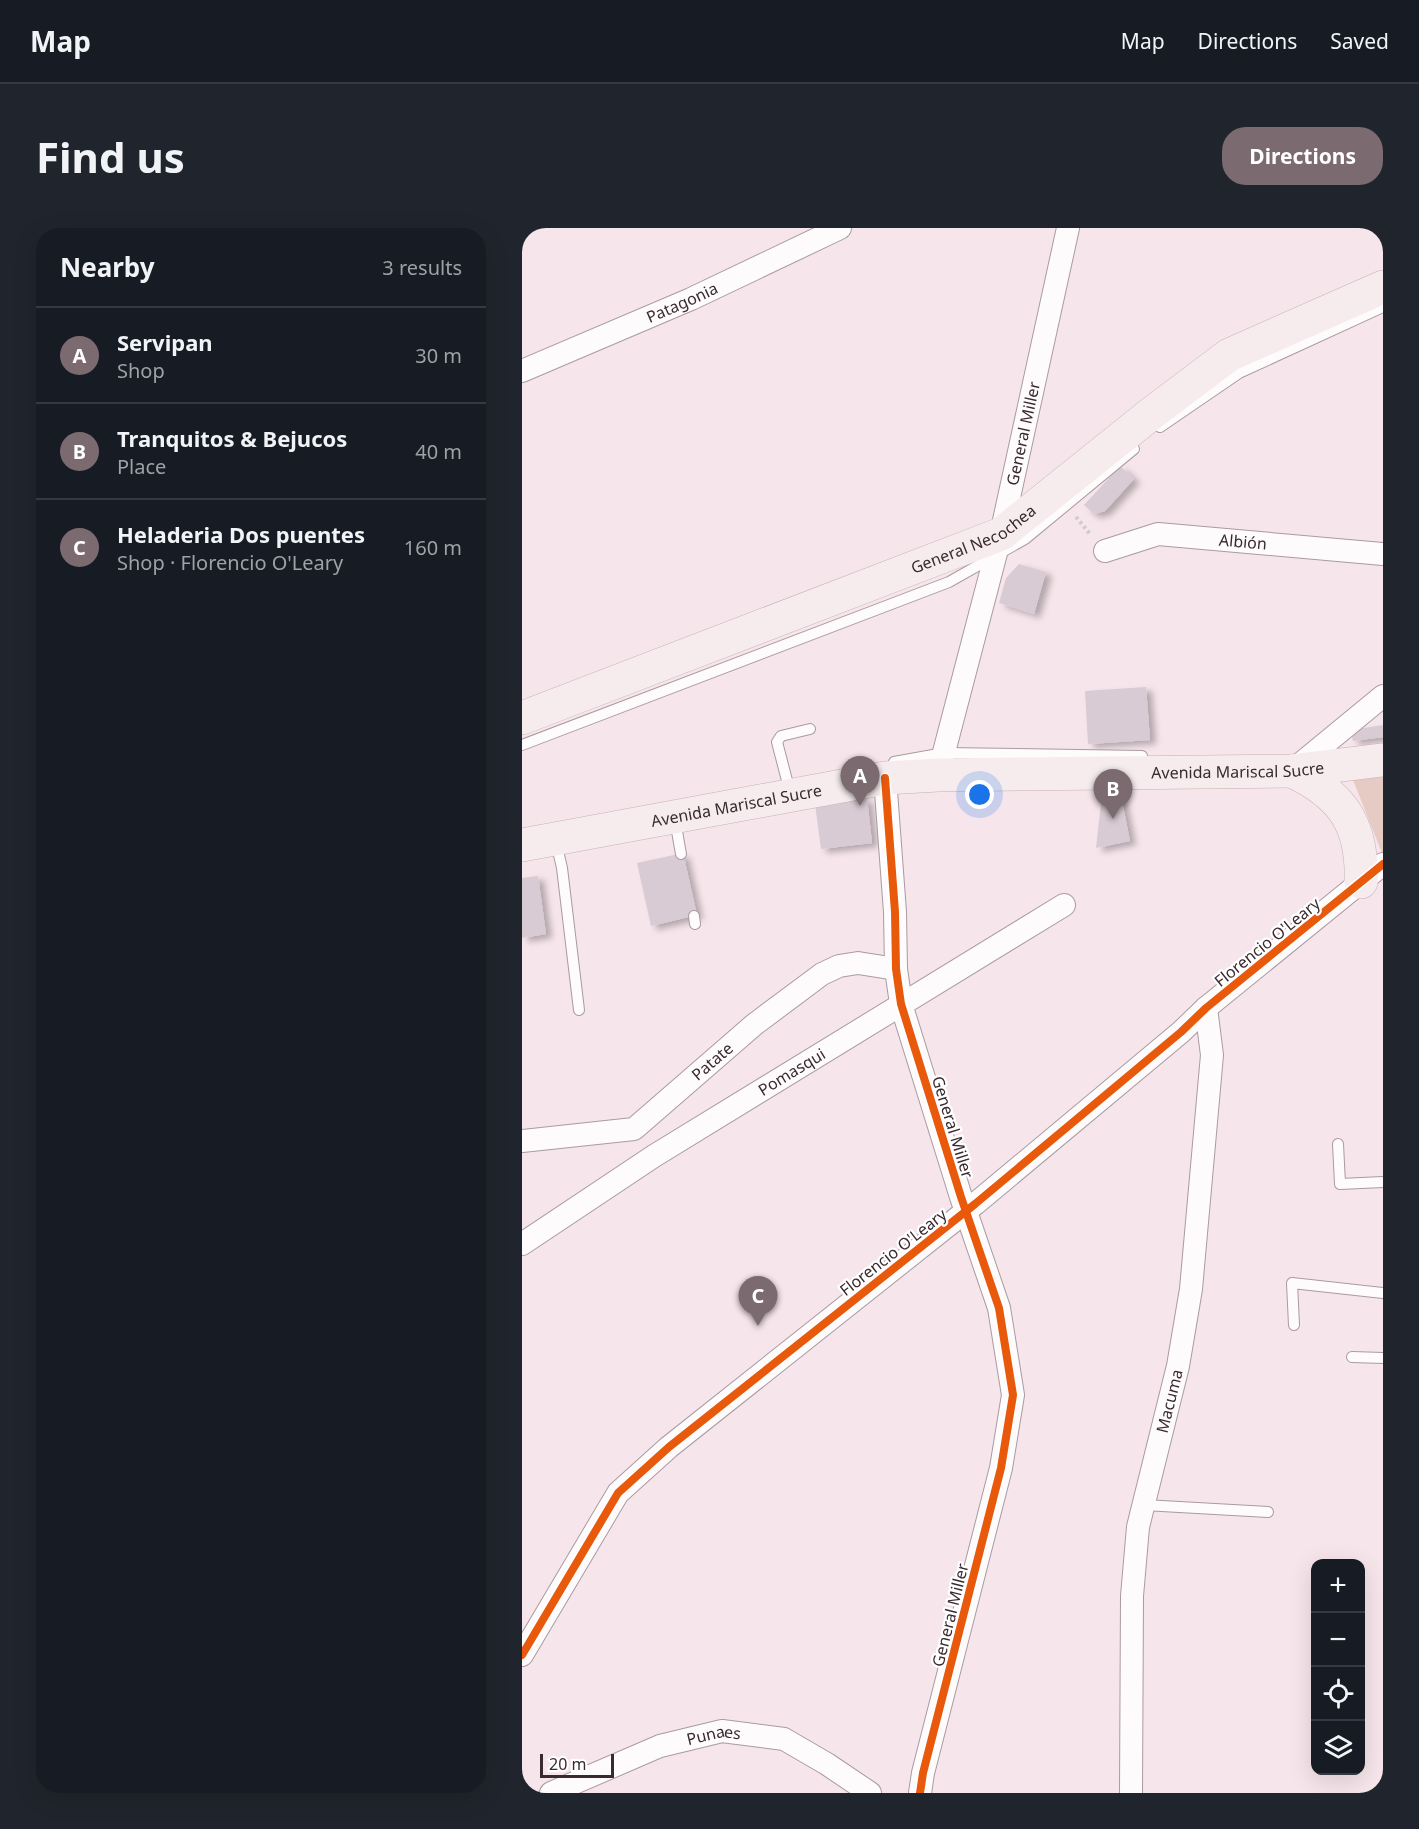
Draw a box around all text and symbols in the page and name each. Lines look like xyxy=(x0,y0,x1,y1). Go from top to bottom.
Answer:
text: Map xyxy=(30,22,91,60)
text: Map xyxy=(1121,27,1165,55)
text: Directions xyxy=(1198,27,1297,55)
text: Saved xyxy=(1330,27,1389,55)
button: Directions xyxy=(1222,127,1383,185)
text: Find us xyxy=(36,128,185,185)
text: Nearby xyxy=(60,249,155,285)
text: 3 results xyxy=(382,254,462,281)
street label: Patagonia xyxy=(643,277,721,328)
text: Servipan xyxy=(117,327,213,357)
text: A xyxy=(73,342,86,369)
text: 30 m xyxy=(415,342,462,369)
text: Shop xyxy=(117,357,165,384)
street label: General Miller xyxy=(1001,379,1045,487)
text: Tranquitos & Bejucos xyxy=(117,423,347,453)
text: B xyxy=(73,438,86,465)
text: 40 m xyxy=(415,438,462,465)
text: Place xyxy=(117,453,166,480)
street label: General Necochea xyxy=(908,499,1040,579)
text: Heladeria Dos puentes xyxy=(117,519,365,549)
street label: Albión xyxy=(1218,528,1268,555)
text: C xyxy=(73,534,86,561)
text: 160 m xyxy=(404,534,462,561)
text: Shop · Florencio O'Leary xyxy=(117,549,343,576)
pin: A xyxy=(840,756,880,806)
street label: Avenida Mariscal Sucre xyxy=(1151,756,1325,784)
pin: B xyxy=(1094,770,1132,819)
street label: Avenida Mariscal Sucre xyxy=(649,779,823,832)
your location xyxy=(965,780,994,809)
street label: Florencio O'Leary xyxy=(1209,892,1325,992)
street label: Patate xyxy=(687,1037,737,1085)
street label: Pomasqui xyxy=(754,1043,829,1101)
street label: General Miller xyxy=(927,1073,979,1181)
street label: Florencio O'Leary xyxy=(835,1203,952,1301)
pin: C xyxy=(738,1276,778,1326)
street label: Macuma xyxy=(1151,1367,1188,1435)
map controls xyxy=(1311,1559,1365,1775)
button: + xyxy=(1311,1559,1365,1613)
street label: General Miller xyxy=(927,1561,974,1669)
button: − xyxy=(1311,1613,1365,1667)
button: locate xyxy=(1311,1667,1365,1721)
street label: Punaes xyxy=(684,1720,742,1750)
button: layers xyxy=(1311,1721,1365,1775)
scale bar xyxy=(540,1751,614,1778)
text: 20 m xyxy=(549,1753,586,1775)

